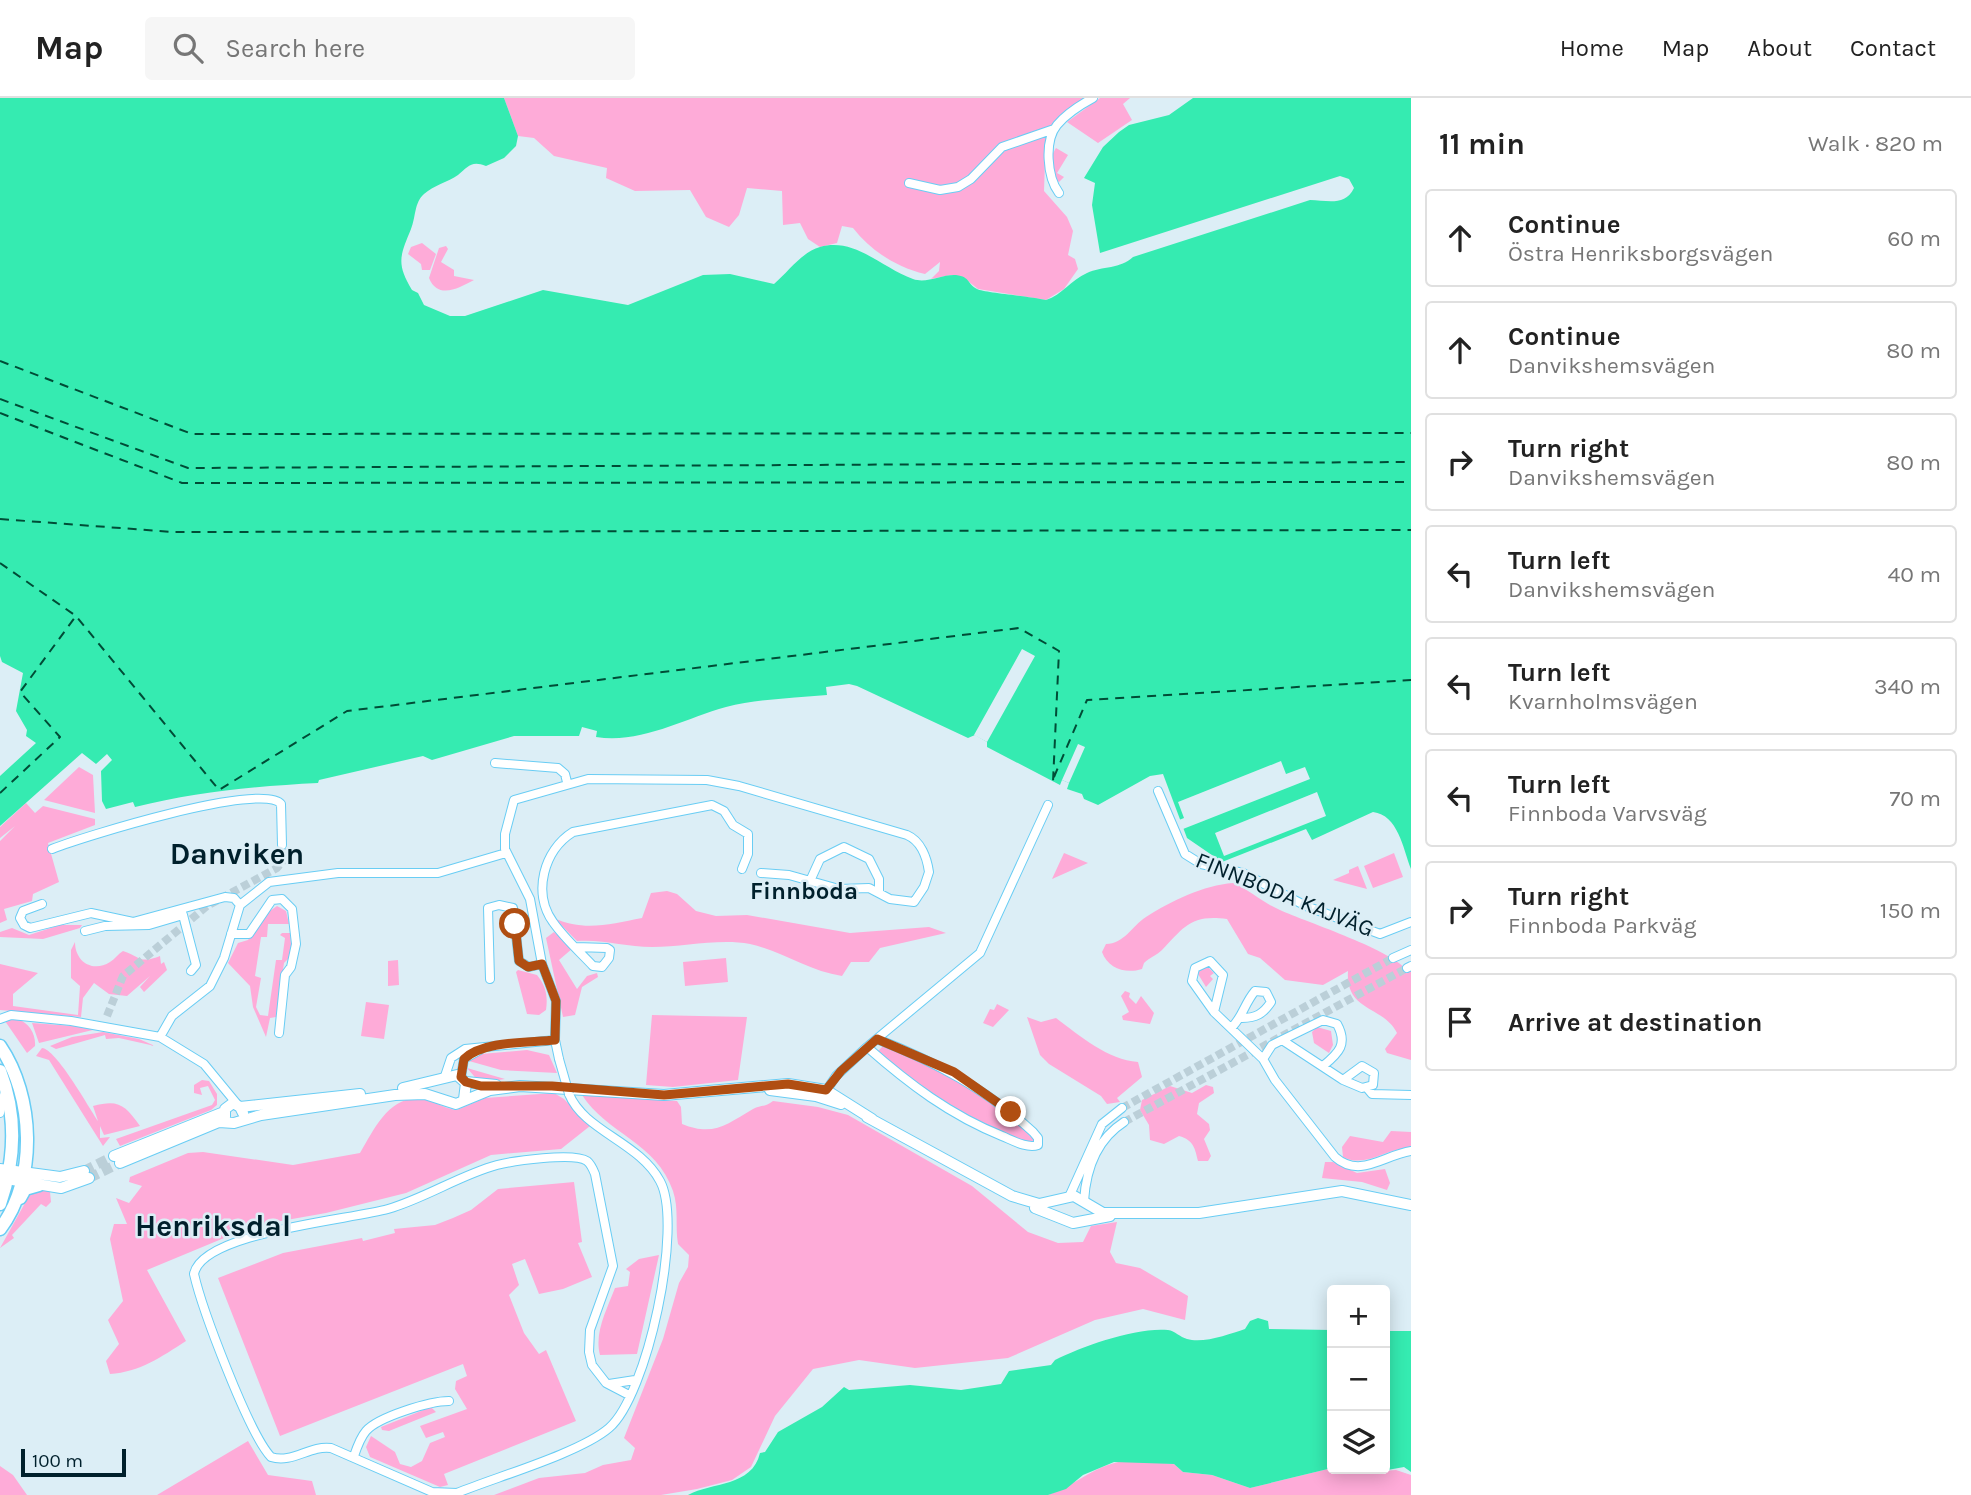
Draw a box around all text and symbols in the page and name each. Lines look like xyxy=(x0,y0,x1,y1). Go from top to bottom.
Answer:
search box xyxy=(145,17,635,80)
text: Map xyxy=(35,29,103,67)
icon: search xyxy=(169,29,207,67)
text: Search here xyxy=(225,33,365,64)
text: Home xyxy=(1560,34,1624,62)
text: Map xyxy=(1662,34,1709,62)
text: About xyxy=(1747,34,1812,62)
text: Contact xyxy=(1850,34,1936,62)
text: 11 min xyxy=(1439,126,1525,162)
text: Walk · 820 m xyxy=(1808,130,1943,157)
text: Continue xyxy=(1508,209,1620,240)
icon: ahead xyxy=(1441,219,1479,257)
text: 60 m xyxy=(1887,225,1941,252)
text: Östra Henriksborgsvägen xyxy=(1508,240,1773,267)
text: Continue xyxy=(1508,321,1620,352)
icon: ahead xyxy=(1441,331,1479,369)
text: 80 m xyxy=(1886,337,1941,364)
text: Danvikshemsvägen xyxy=(1508,352,1715,379)
text: Turn right xyxy=(1508,433,1629,464)
icon: right xyxy=(1441,443,1479,481)
text: 80 m xyxy=(1886,449,1941,476)
text: Danvikshemsvägen xyxy=(1508,464,1715,491)
text: Turn left xyxy=(1508,545,1610,576)
icon: left xyxy=(1441,555,1479,593)
text: 40 m xyxy=(1888,561,1941,588)
text: Danvikshemsvägen xyxy=(1508,576,1715,603)
text: Turn left xyxy=(1508,657,1610,688)
icon: left xyxy=(1441,667,1479,705)
text: 340 m xyxy=(1874,673,1941,700)
text: Kvarnholmsvägen xyxy=(1508,688,1698,715)
text: Turn left xyxy=(1508,769,1610,800)
icon: left xyxy=(1441,779,1479,817)
text: 70 m xyxy=(1890,785,1941,812)
text: Finnboda Varvsväg xyxy=(1508,800,1707,827)
district label: Danviken xyxy=(170,836,304,872)
street label: FINNBODA KAJVÄG xyxy=(1192,846,1378,943)
district label: Finnboda xyxy=(750,877,858,905)
text: Turn right xyxy=(1508,881,1629,912)
icon: right xyxy=(1441,891,1479,929)
text: 150 m xyxy=(1880,897,1941,924)
route start xyxy=(499,908,530,939)
text: Finnboda Parkväg xyxy=(1508,912,1696,939)
icon: arrive xyxy=(1441,1003,1479,1041)
text: Arrive at destination xyxy=(1508,1007,1762,1038)
route end xyxy=(995,1096,1026,1127)
district label: Henriksdal xyxy=(135,1208,291,1244)
map controls xyxy=(1327,1285,1390,1474)
button: + xyxy=(1327,1285,1390,1348)
button: − xyxy=(1327,1348,1390,1411)
button: layers xyxy=(1327,1411,1390,1474)
scale bar xyxy=(21,1446,126,1478)
text: 100 m xyxy=(32,1450,83,1472)

